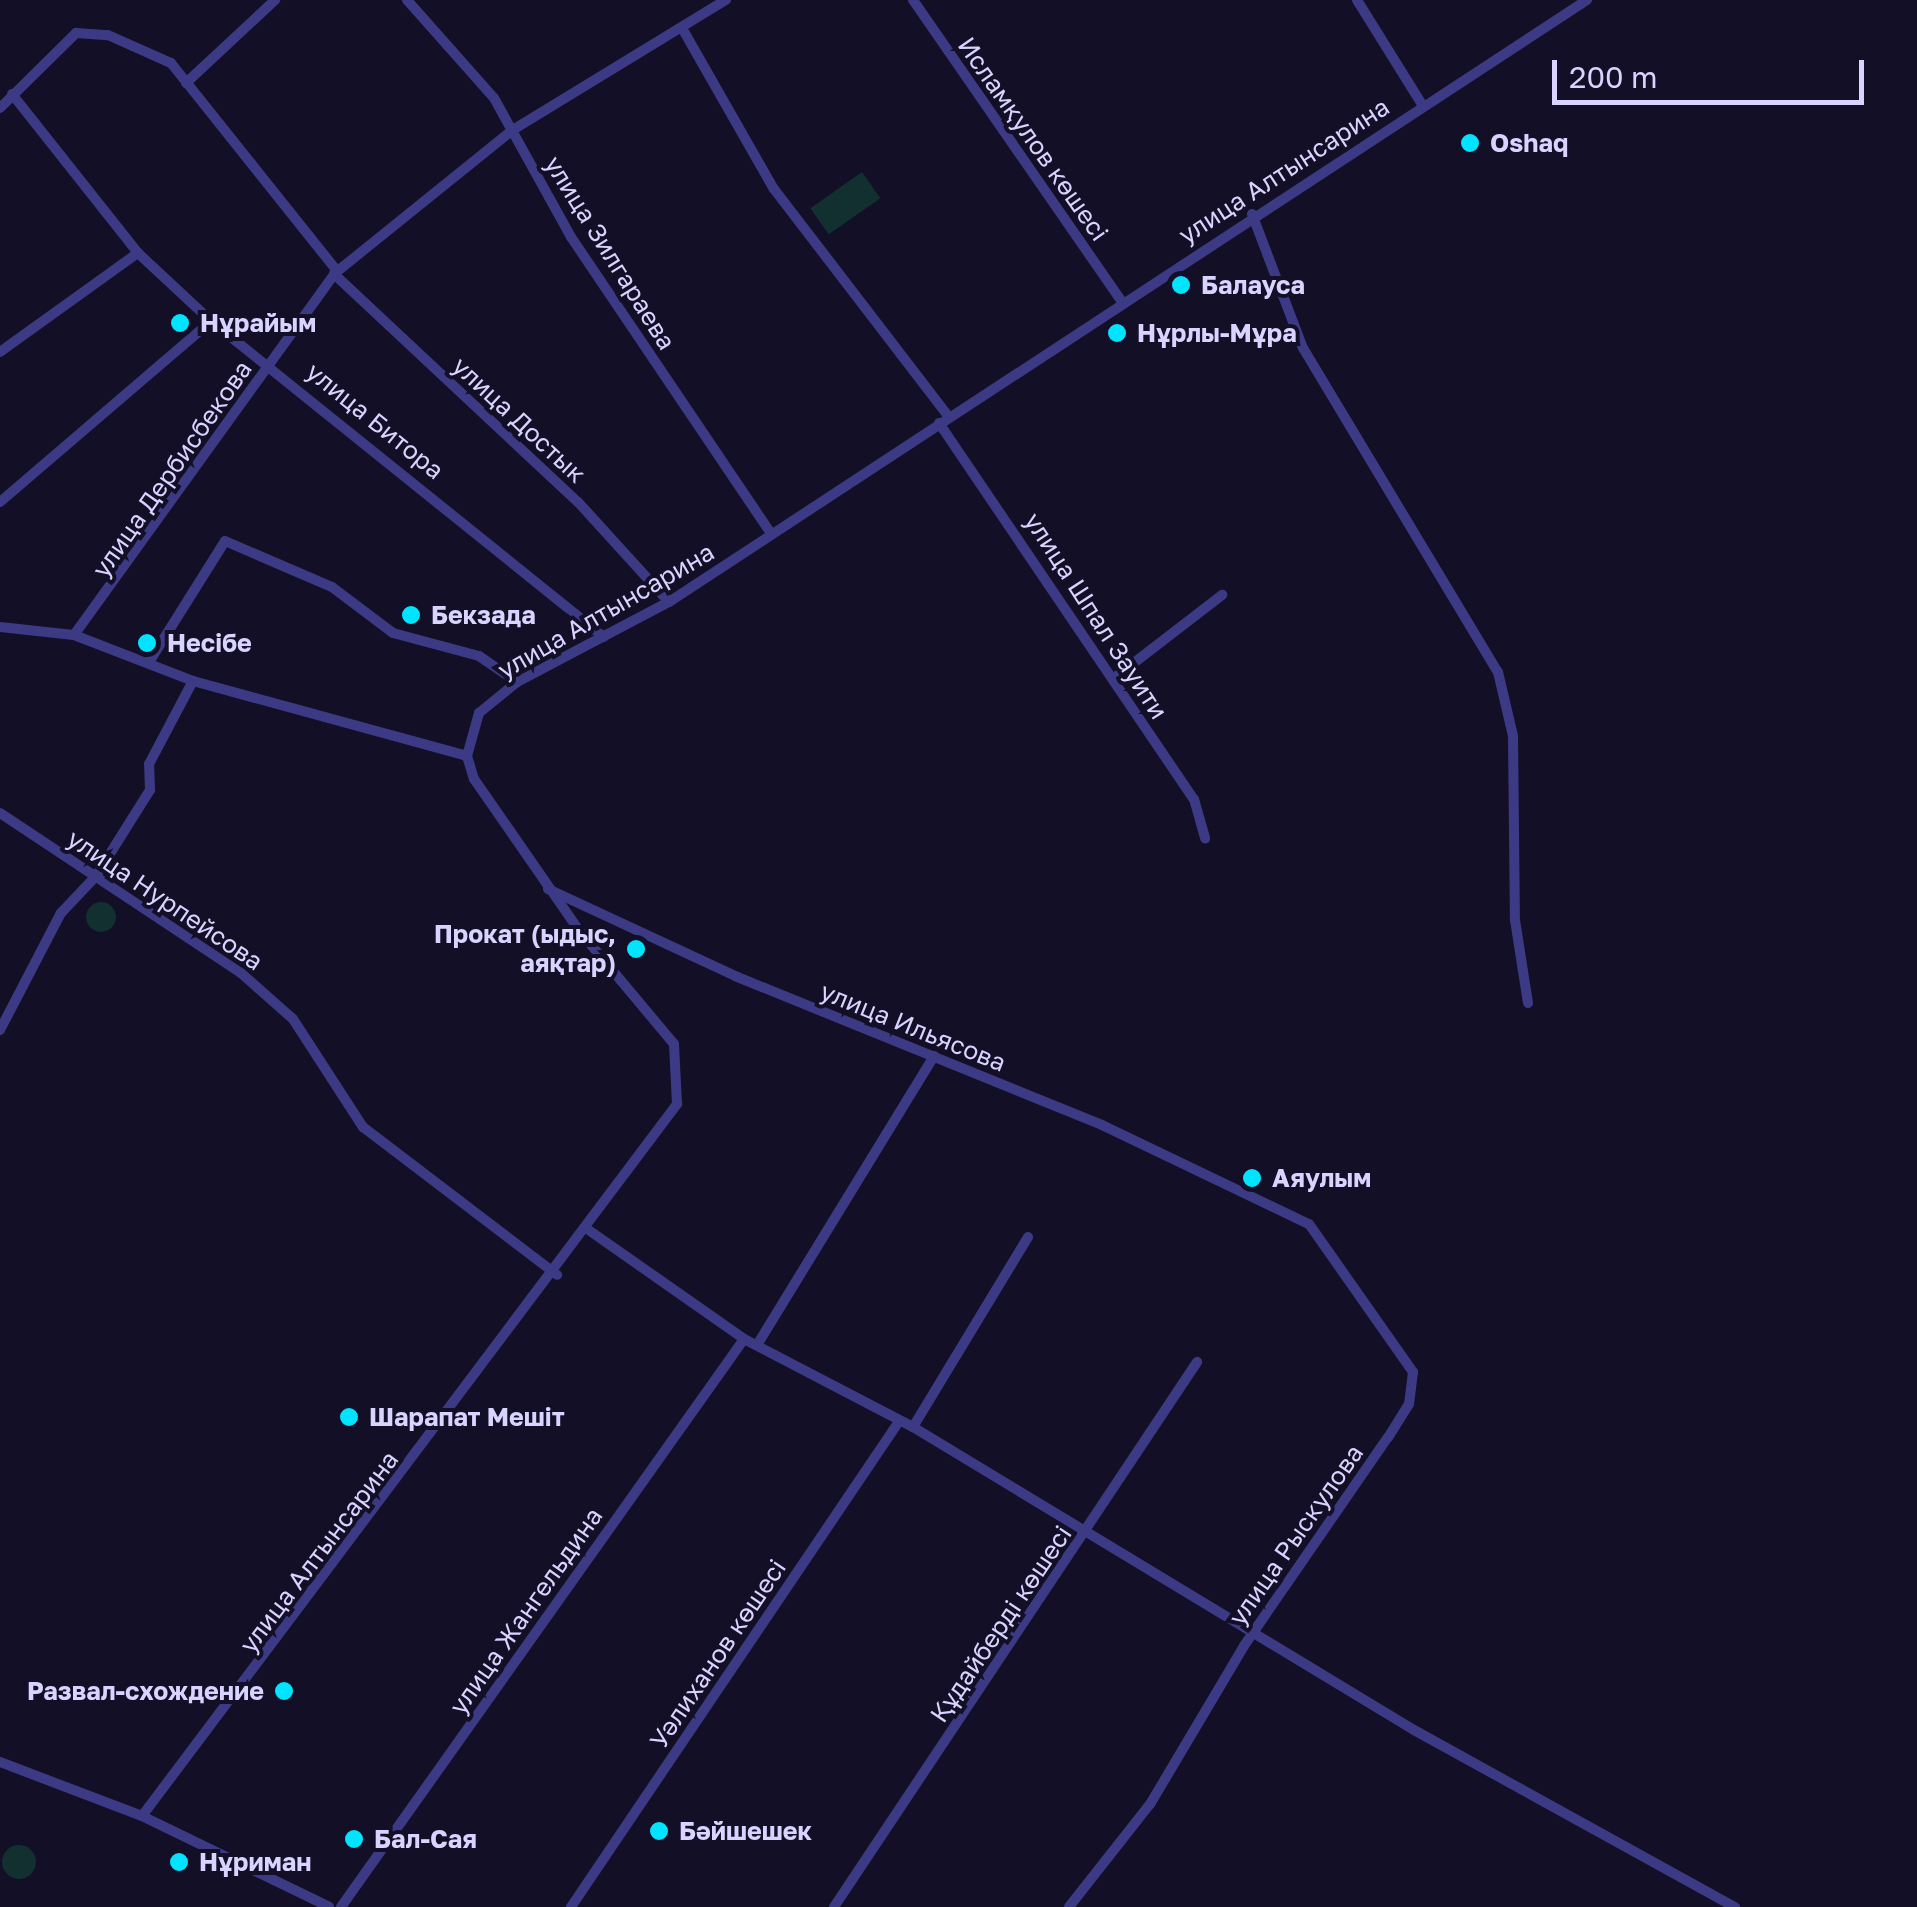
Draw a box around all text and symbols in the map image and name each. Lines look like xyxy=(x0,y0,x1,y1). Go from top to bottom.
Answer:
street label: Исламқулов көшесі xyxy=(951,31,1115,247)
scale bar xyxy=(1557,40,1870,102)
text: 200 m xyxy=(1569,59,1658,95)
street label: улица Алтынсарина xyxy=(1173,92,1395,250)
place label: Oshaq xyxy=(1490,128,1568,158)
marker: Oshaq xyxy=(1459,132,1481,154)
street label: улица Зилгараева xyxy=(538,151,682,355)
place label: Балауса xyxy=(1201,270,1305,300)
marker: Балауса xyxy=(1170,274,1192,296)
place label: Нұрайым xyxy=(200,308,316,338)
marker: Нұрайым xyxy=(169,312,191,334)
place label: Нұрлы-Мұра xyxy=(1137,318,1297,348)
marker: Нұрлы-Мұра xyxy=(1106,322,1128,344)
street label: улица Достык xyxy=(446,351,592,489)
street label: улица Дербисбекова xyxy=(86,355,258,583)
street label: улица Битора xyxy=(300,357,450,485)
street label: улица Шпал Зауити xyxy=(1018,507,1174,725)
street label: улица Алтынсарина xyxy=(492,537,720,685)
place label: Бекзада xyxy=(431,600,536,630)
marker: Бекзада xyxy=(400,604,422,626)
place label: Несібе xyxy=(167,628,252,658)
marker: Несібе xyxy=(136,632,158,654)
street label: улица Нурпейсова xyxy=(61,823,269,977)
place label: Прокат (ыдыс, аяқтар) xyxy=(434,920,616,979)
marker: Прокат (ыдыс, аяқтар) xyxy=(625,938,647,960)
street label: улица Ильясова xyxy=(816,976,1010,1078)
place label: Аяулым xyxy=(1272,1163,1371,1193)
marker: Аяулым xyxy=(1241,1167,1263,1189)
place label: Шарапат Мешіт xyxy=(369,1402,565,1432)
marker: Шарапат Мешіт xyxy=(338,1406,360,1428)
street label: улица Рыскулова xyxy=(1222,1439,1370,1631)
street label: улица Алтынсарина xyxy=(233,1445,405,1659)
street label: улица Жангельдина xyxy=(443,1502,609,1720)
street label: Құдайберді көшесі xyxy=(924,1520,1078,1728)
street label: Уәлиханов көшесі xyxy=(644,1554,792,1754)
place label: Развал-схождение xyxy=(27,1676,264,1706)
marker: Развал-схождение xyxy=(273,1680,295,1702)
place label: Бәйшешек xyxy=(679,1816,812,1846)
marker: Бәйшешек xyxy=(648,1820,670,1842)
place label: Бал-Сая xyxy=(374,1824,477,1854)
marker: Бал-Сая xyxy=(343,1828,365,1850)
place label: Нұриман xyxy=(199,1847,311,1877)
marker: Нұриман xyxy=(168,1851,190,1873)

